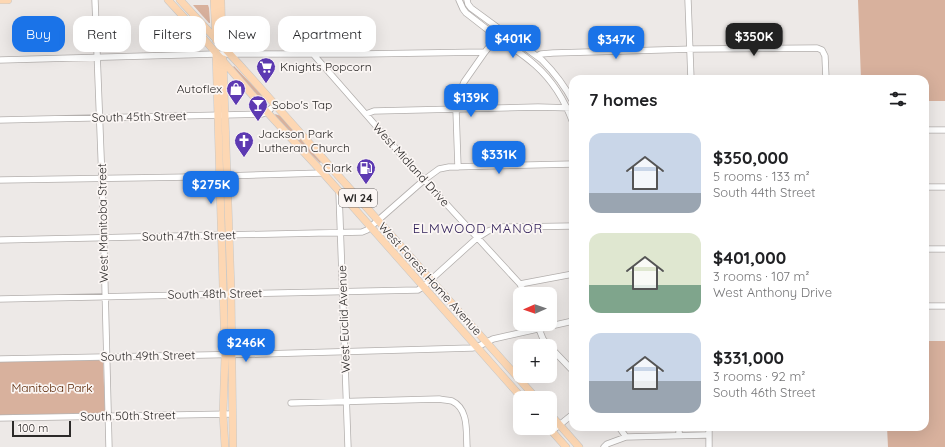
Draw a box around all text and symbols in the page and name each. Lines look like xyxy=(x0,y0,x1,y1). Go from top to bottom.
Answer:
chip: Buy xyxy=(12,16,65,52)
chip: Rent xyxy=(73,16,131,52)
chip: Filters xyxy=(139,16,206,52)
chip: New xyxy=(214,16,270,52)
chip: Apartment xyxy=(278,16,376,52)
pin: $350K xyxy=(726,23,782,57)
pin: $401K xyxy=(485,25,541,59)
pin: $347K xyxy=(588,26,644,60)
text: $350K xyxy=(735,28,773,44)
text: $401K xyxy=(495,30,531,46)
text: $347K xyxy=(597,31,635,47)
supermarket icon: Knights Popcorn xyxy=(255,56,277,84)
place label: Knights Popcorn xyxy=(280,59,372,74)
shop icon: Autoflex xyxy=(225,78,247,106)
place label: Autoflex xyxy=(177,81,222,96)
pin: $139K xyxy=(443,84,499,118)
icon: filters xyxy=(887,88,909,110)
text: $139K xyxy=(453,89,489,105)
text: 7 homes xyxy=(589,89,658,110)
bar icon: Sobo's Tap xyxy=(247,94,269,122)
place label: Sobo's Tap xyxy=(272,97,332,112)
street label: South 45th Street xyxy=(91,108,187,125)
street label: West Midland Drive xyxy=(370,120,453,210)
place label: Jackson Park Lutheran Church xyxy=(258,126,350,155)
church icon: Jackson Park Lutheran Church xyxy=(233,130,255,158)
pin: $331K xyxy=(471,141,527,175)
text: $331K xyxy=(481,146,517,162)
text: $350,000 xyxy=(713,147,789,168)
icon: home xyxy=(621,149,669,197)
fuel station icon: Clark xyxy=(355,157,377,185)
place label: Clark xyxy=(323,160,352,175)
street label: West Manitoba Street xyxy=(94,163,111,283)
text: 5 rooms · 133 m² xyxy=(713,168,810,184)
pin: $275K xyxy=(183,171,239,205)
text: $275K xyxy=(192,176,230,192)
text: South 44th Street xyxy=(713,184,815,200)
road number: WI 24 xyxy=(339,189,377,207)
street label: West Forest Home Avenue xyxy=(376,219,485,338)
district label: ELMWOOD MANOR xyxy=(413,220,543,236)
street label: South 47th Street xyxy=(142,227,236,244)
text: $401,000 xyxy=(713,247,786,268)
icon: home xyxy=(621,249,669,297)
street label: West Euclid Avenue xyxy=(334,265,353,373)
text: 3 rooms · 107 m² xyxy=(713,268,809,284)
text: West Anthony Drive xyxy=(713,284,832,300)
street label: South 48th Street xyxy=(167,285,262,302)
north arrow xyxy=(513,287,557,331)
map controls xyxy=(513,287,557,435)
pin: $246K xyxy=(218,329,274,363)
text: $246K xyxy=(227,334,265,350)
button: + xyxy=(513,339,557,383)
street label: South 49th Street xyxy=(101,347,195,364)
text: $331,000 xyxy=(713,347,784,368)
icon: home xyxy=(621,349,669,397)
text: 3 rooms · 92 m² xyxy=(713,368,805,384)
park label: Manitoba Park xyxy=(11,380,93,395)
text: South 46th Street xyxy=(713,384,816,400)
button: − xyxy=(513,391,557,435)
street label: South 50th Street xyxy=(80,407,176,424)
scale bar xyxy=(12,419,71,438)
text: 100 m xyxy=(18,421,48,435)

